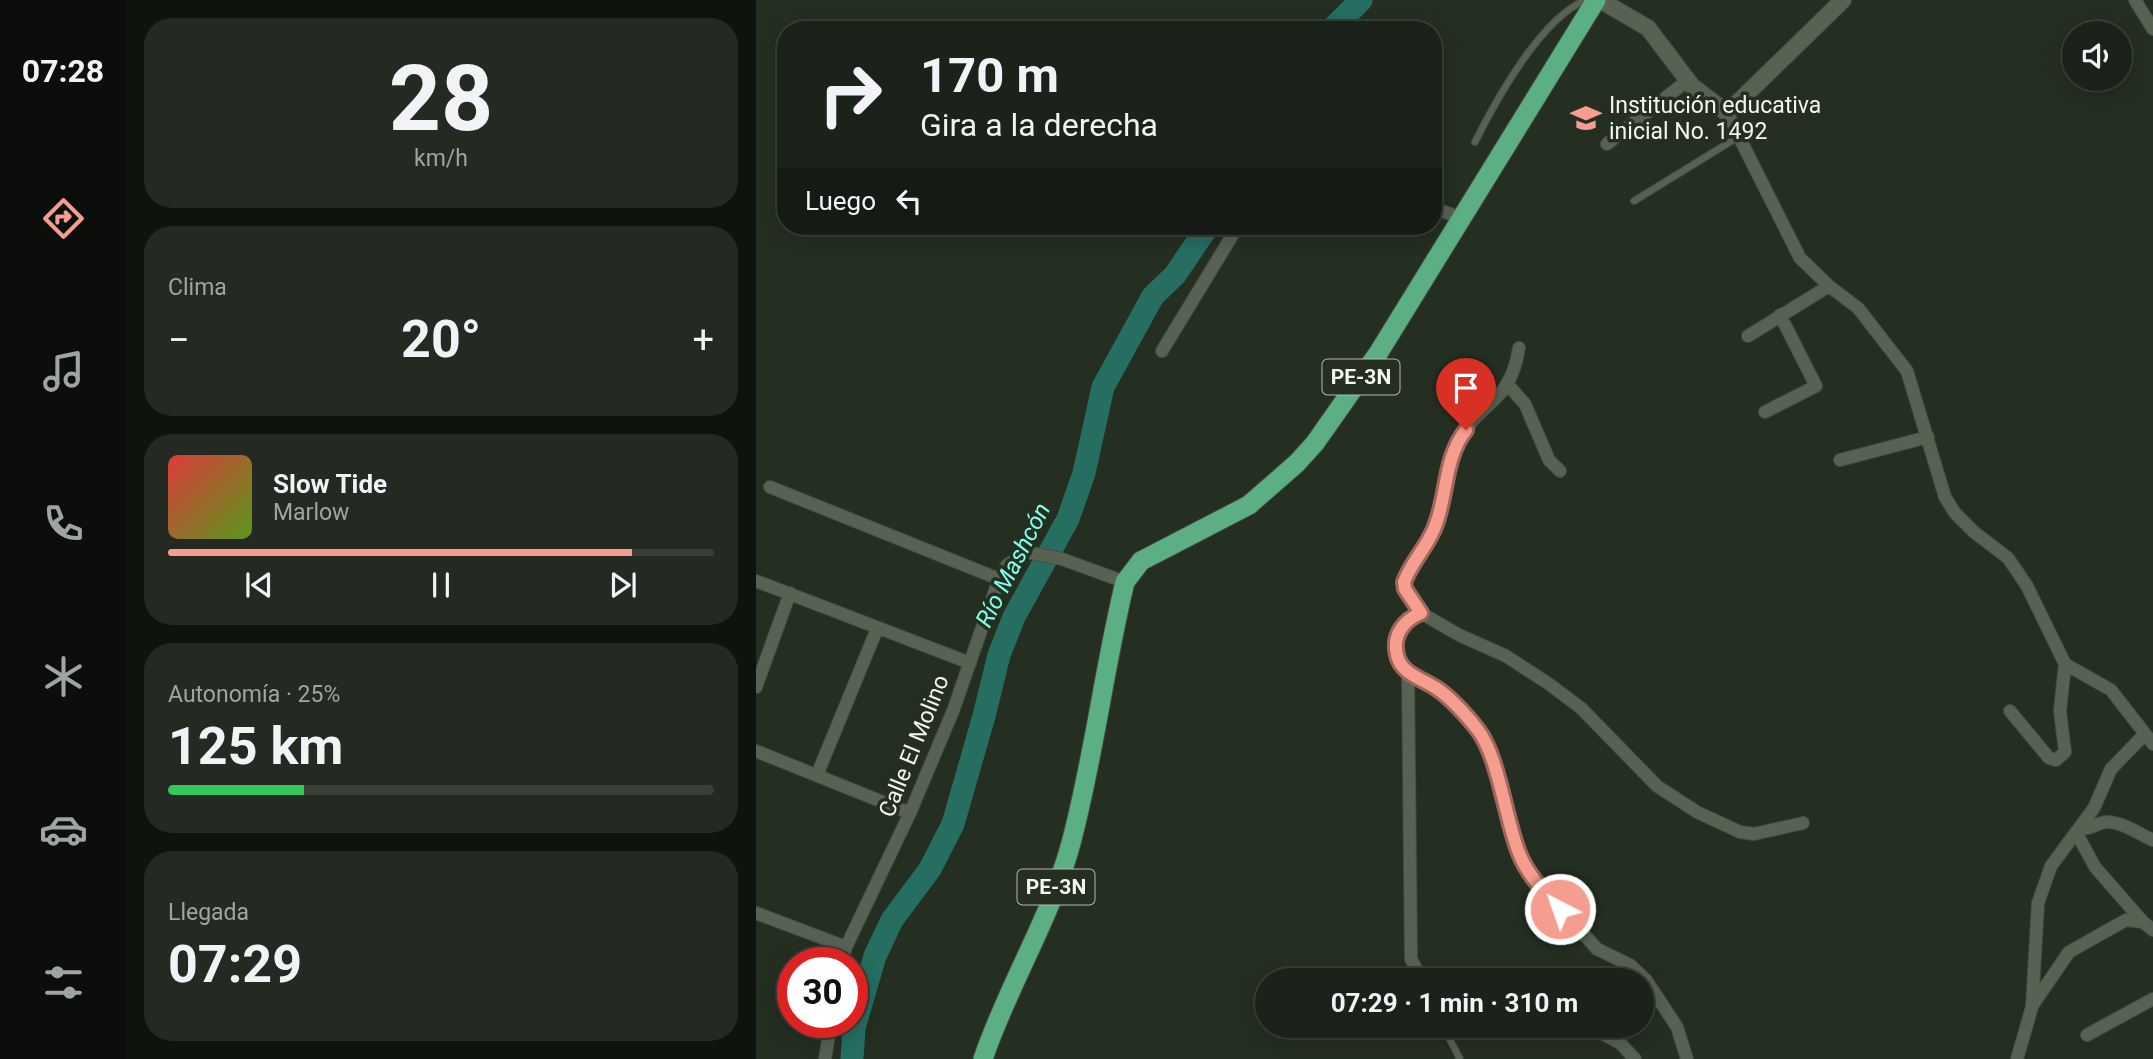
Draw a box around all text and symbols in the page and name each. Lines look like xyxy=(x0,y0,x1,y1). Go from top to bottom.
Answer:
map controls xyxy=(2062,21,2132,91)
button: sound xyxy=(2062,21,2132,91)
text: 28 xyxy=(389,46,493,152)
text: 170 m xyxy=(920,47,1059,104)
icon: right xyxy=(805,49,896,140)
text: 07:28 xyxy=(22,52,104,90)
place label: Institución educativa inicial No. 1492 xyxy=(1609,92,1821,145)
school or university icon: Institución educativa inicial No. 1492 xyxy=(1569,101,1603,135)
text: Gira a la derecha xyxy=(920,106,1158,144)
text: km/h xyxy=(414,145,468,172)
icon: left xyxy=(890,182,928,220)
text: Luego xyxy=(805,186,876,216)
icon: directions xyxy=(39,194,88,243)
text: Clima xyxy=(168,274,227,301)
text: 20° xyxy=(401,309,481,370)
text: − xyxy=(168,318,190,362)
text: + xyxy=(692,318,714,362)
icon: music xyxy=(39,347,88,396)
pin xyxy=(1436,358,1496,430)
road number: PE-3N xyxy=(1322,360,1400,394)
icon: arrive xyxy=(1447,369,1485,407)
text: Slow Tide xyxy=(273,469,387,499)
water label: Río Mashcón xyxy=(970,498,1056,632)
icon: phone xyxy=(39,499,88,548)
text: Marlow xyxy=(273,499,349,526)
icon: previous xyxy=(240,566,278,604)
icon: pause xyxy=(422,566,460,604)
icon: next xyxy=(604,566,642,604)
icon: climate xyxy=(39,652,88,701)
street label: Calle El Molino xyxy=(873,671,955,821)
text: Autonomía · 25% xyxy=(168,681,340,708)
text: 125 km xyxy=(168,716,343,777)
icon: car xyxy=(39,805,88,854)
road number: PE-3N xyxy=(1018,870,1094,904)
position arrow xyxy=(1523,872,1597,946)
text: Llegada xyxy=(168,899,249,926)
text: 07:29 xyxy=(168,934,302,995)
speed limit sign: 30 xyxy=(777,947,868,1038)
icon: filters xyxy=(39,958,88,1007)
text: 07:29 · 1 min · 310 m xyxy=(1331,988,1578,1018)

